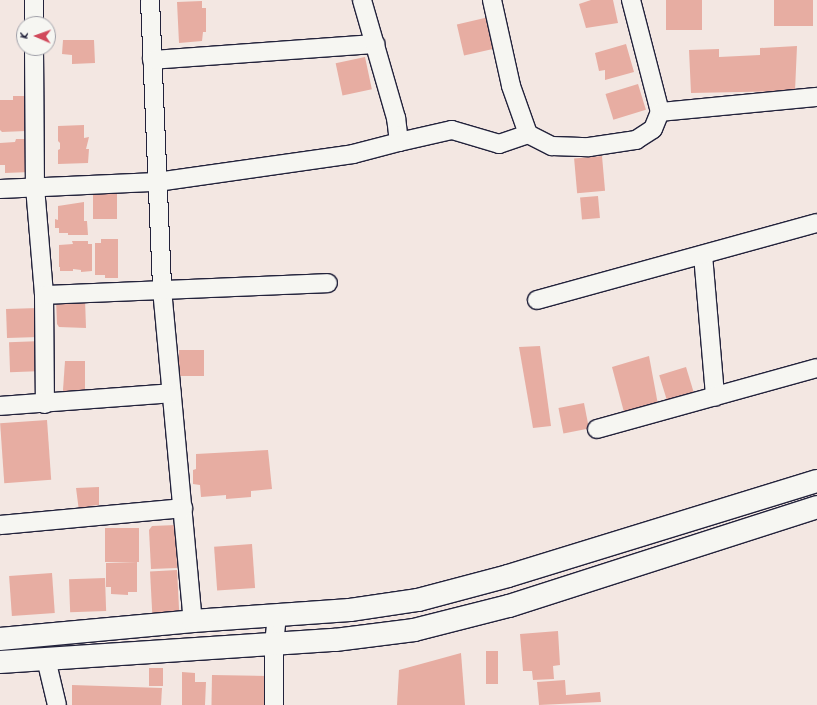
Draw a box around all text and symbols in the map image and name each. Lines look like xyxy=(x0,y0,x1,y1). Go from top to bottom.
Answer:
north arrow xyxy=(16,16,56,56)
text: K xyxy=(16,32,34,39)

